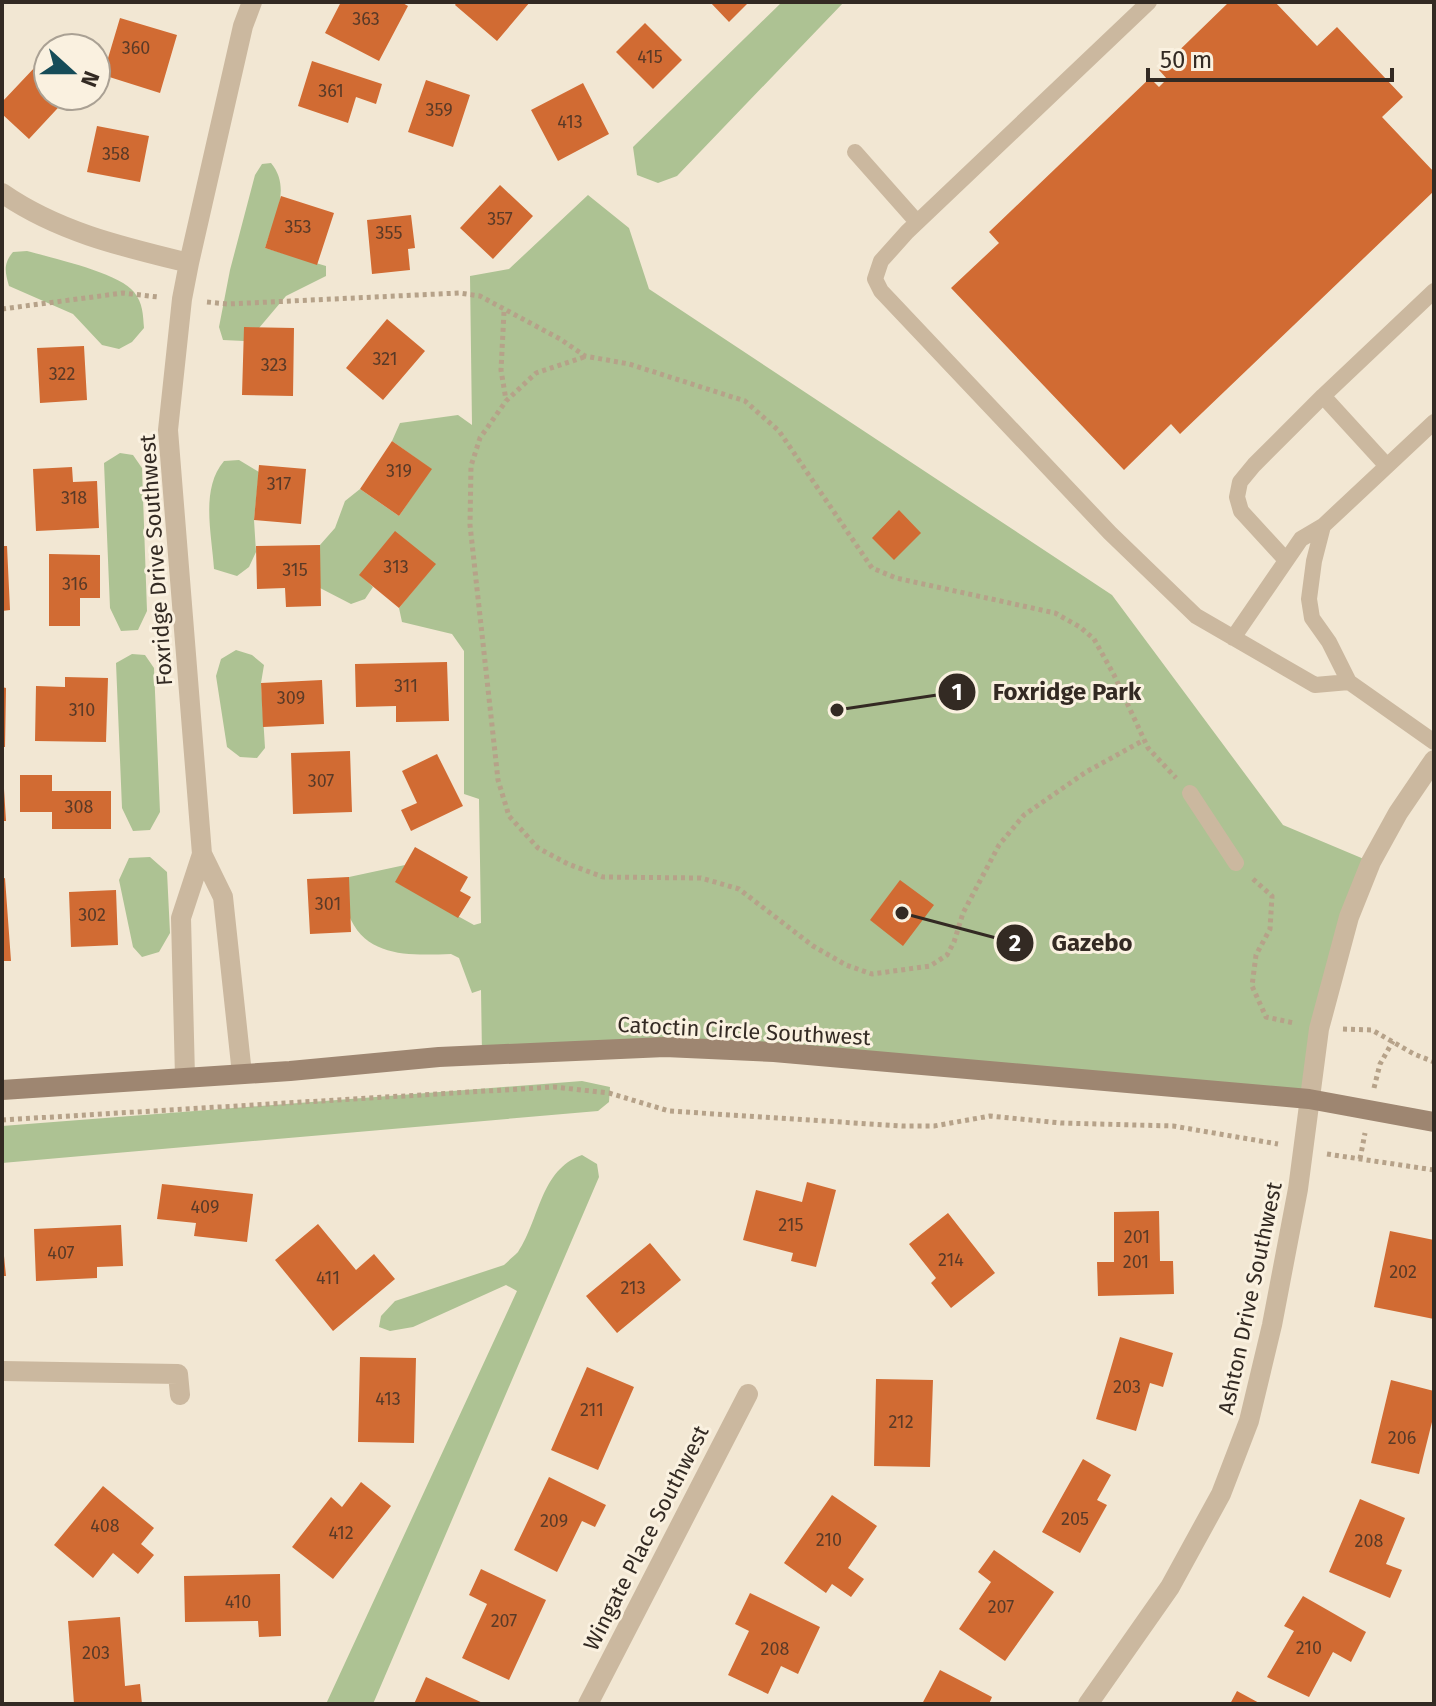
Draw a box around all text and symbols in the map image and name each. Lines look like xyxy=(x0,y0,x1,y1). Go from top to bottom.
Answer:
house number: 363 xyxy=(352,8,380,30)
north arrow xyxy=(32,32,112,112)
scale bar xyxy=(1148,32,1392,82)
house number: 360 xyxy=(122,37,150,59)
house number: 415 xyxy=(637,46,663,68)
text: 50 m xyxy=(1160,46,1212,74)
text: N xyxy=(75,67,105,91)
house number: 361 xyxy=(318,80,344,102)
house number: 359 xyxy=(425,99,453,121)
house number: 413 xyxy=(557,111,583,133)
house number: 358 xyxy=(102,143,130,165)
house number: 357 xyxy=(487,208,513,230)
house number: 353 xyxy=(285,216,311,238)
house number: 355 xyxy=(376,222,402,244)
house number: 321 xyxy=(372,348,398,370)
house number: 323 xyxy=(261,354,287,376)
house number: 322 xyxy=(49,363,75,385)
street label: Foxridge Drive Southwest xyxy=(134,433,178,687)
house number: 319 xyxy=(386,460,412,482)
house number: 317 xyxy=(267,473,291,495)
house number: 318 xyxy=(61,487,87,509)
house number: 313 xyxy=(383,556,409,578)
house number: 315 xyxy=(282,559,308,581)
house number: 316 xyxy=(62,573,88,595)
callout: Foxridge Park xyxy=(937,668,1157,716)
house number: 311 xyxy=(394,675,418,697)
text: 1 xyxy=(951,678,963,706)
text: Foxridge Park xyxy=(993,678,1142,706)
house number: 309 xyxy=(277,687,305,709)
house number: 310 xyxy=(69,699,95,721)
house number: 307 xyxy=(308,770,334,792)
house number: 308 xyxy=(65,796,94,818)
house number: 301 xyxy=(315,893,341,915)
house number: 302 xyxy=(78,904,106,926)
callout: Gazebo xyxy=(995,919,1148,967)
text: 2 xyxy=(1009,929,1021,957)
text: Gazebo xyxy=(1051,929,1133,957)
street label: Catoctin Circle Southwest xyxy=(617,1011,871,1051)
street label: Ashton Drive Southwest xyxy=(1212,1179,1288,1417)
house number: 409 xyxy=(191,1196,219,1218)
house number: 215 xyxy=(778,1214,804,1236)
house number: 201 xyxy=(1124,1226,1150,1248)
house number: 407 xyxy=(47,1242,75,1264)
house number: 214 xyxy=(938,1249,964,1271)
house number: 201 xyxy=(1123,1251,1149,1273)
house number: 202 xyxy=(1389,1261,1417,1283)
house number: 411 xyxy=(316,1267,340,1289)
house number: 213 xyxy=(620,1277,646,1299)
house number: 203 xyxy=(1113,1376,1141,1398)
house number: 413 xyxy=(375,1388,401,1410)
house number: 211 xyxy=(580,1399,604,1421)
house number: 212 xyxy=(888,1411,914,1433)
street label: Wingate Place Southwest xyxy=(577,1421,715,1655)
house number: 206 xyxy=(1388,1427,1416,1449)
house number: 205 xyxy=(1061,1508,1089,1530)
house number: 209 xyxy=(540,1510,568,1532)
house number: 408 xyxy=(90,1515,120,1537)
house number: 412 xyxy=(328,1522,354,1544)
house number: 210 xyxy=(816,1529,842,1551)
house number: 208 xyxy=(1355,1530,1384,1552)
house number: 410 xyxy=(225,1591,251,1613)
house number: 207 xyxy=(988,1596,1014,1618)
house number: 207 xyxy=(491,1610,517,1632)
house number: 210 xyxy=(1296,1637,1322,1659)
house number: 208 xyxy=(761,1638,790,1660)
house number: 203 xyxy=(82,1642,110,1664)

